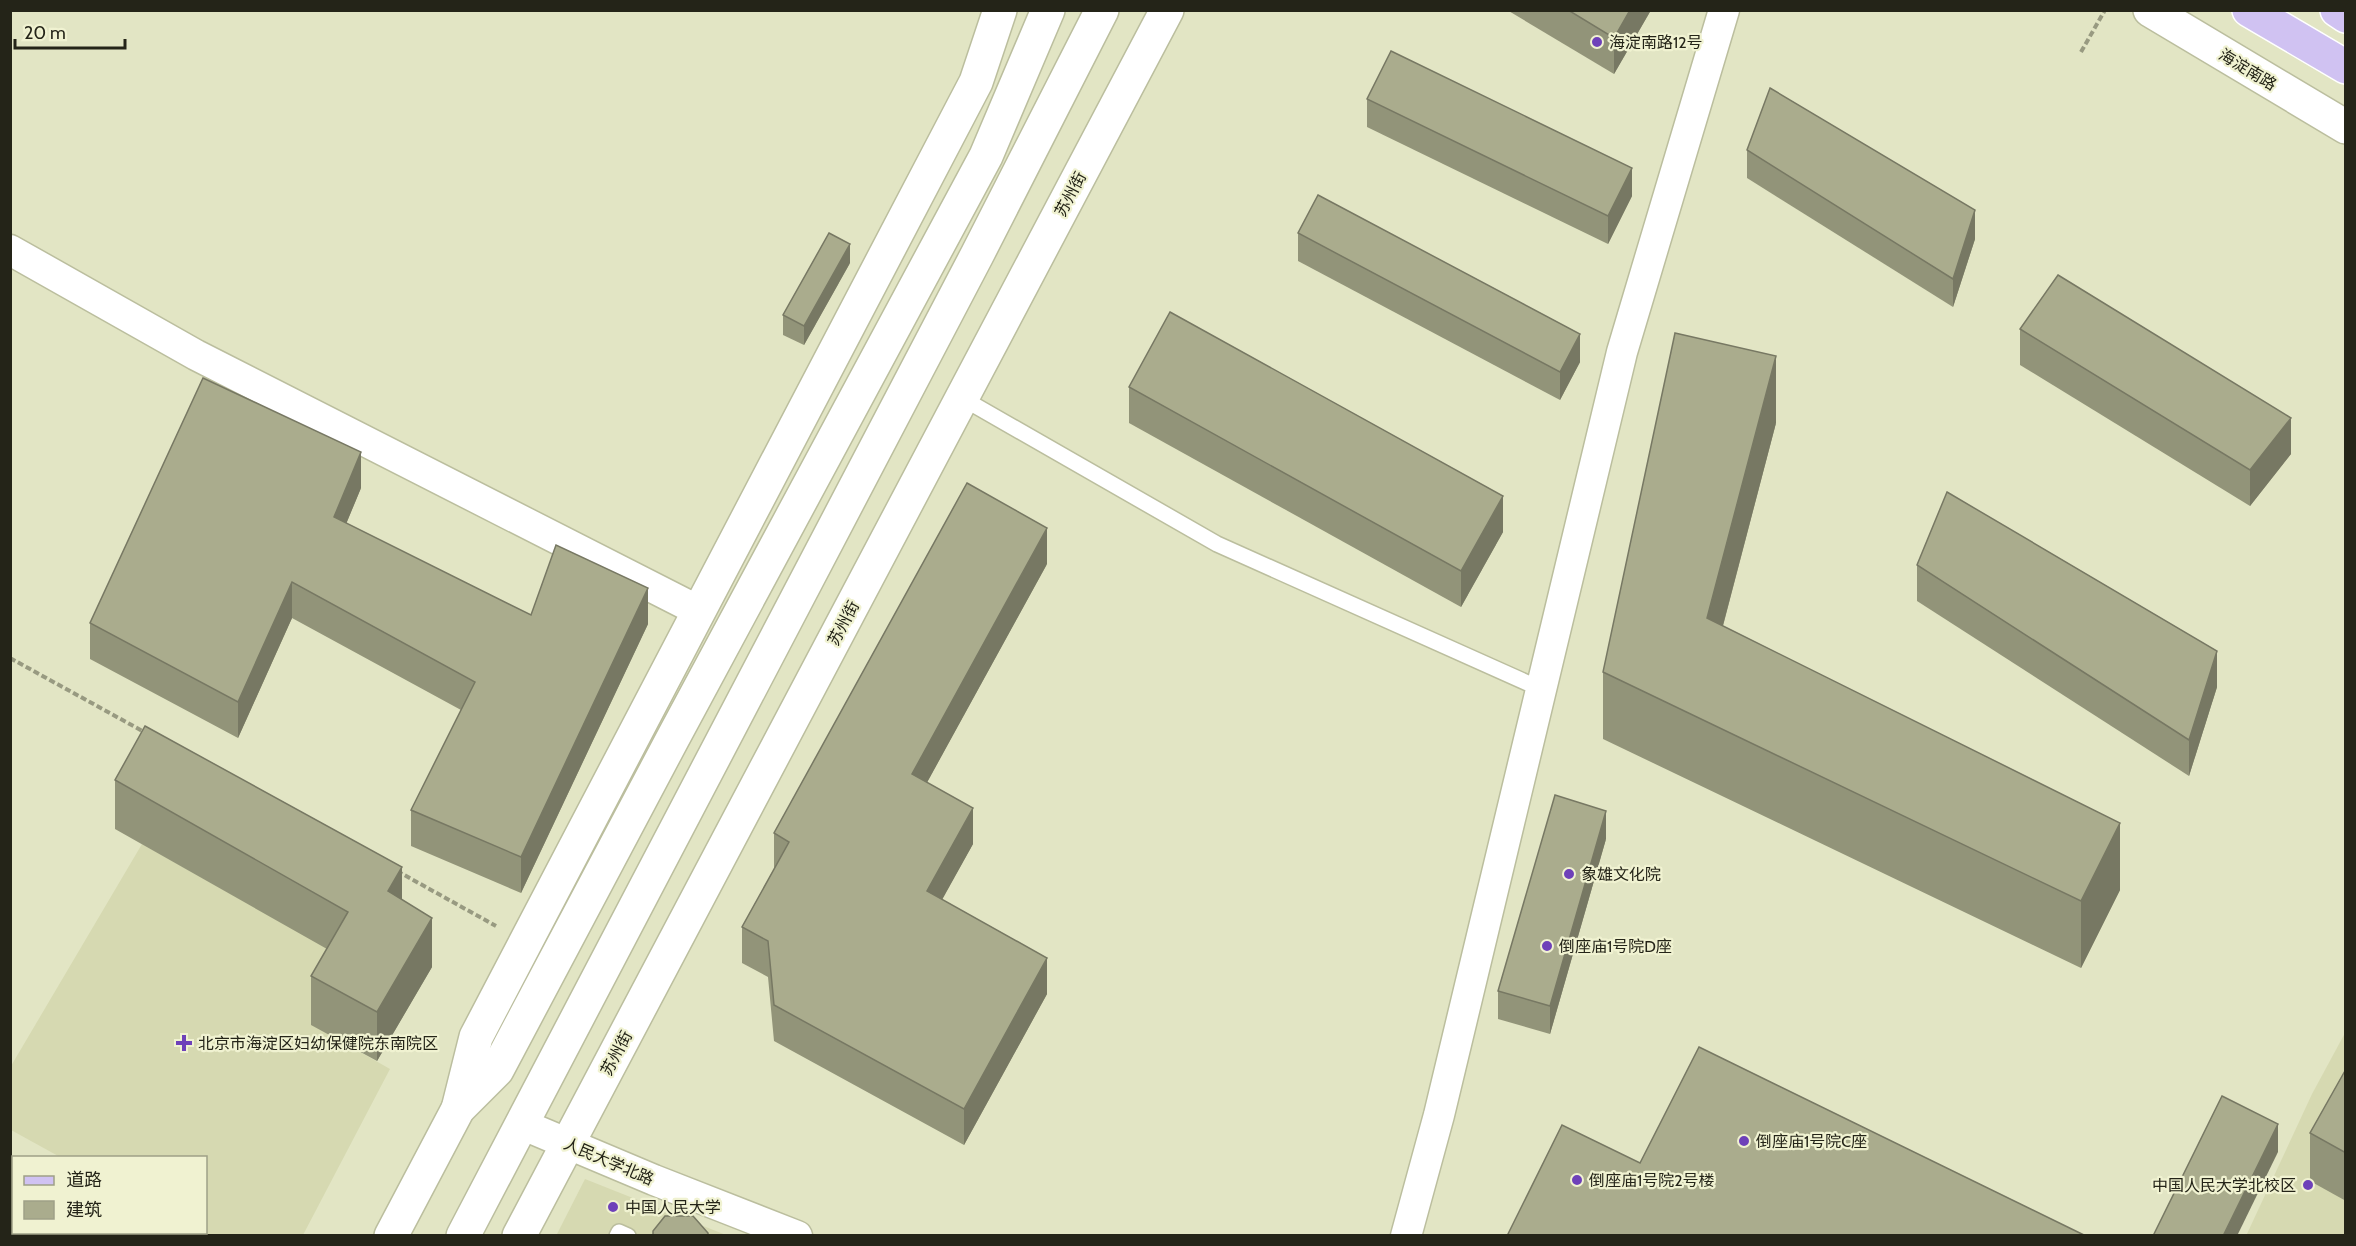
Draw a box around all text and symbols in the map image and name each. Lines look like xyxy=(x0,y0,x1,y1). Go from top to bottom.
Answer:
scale bar xyxy=(15,12,124,50)
text: 20 m xyxy=(24,22,66,44)
place label: 海淀南路12号 xyxy=(1609,33,1703,52)
marker: 海淀南路12号 xyxy=(1590,35,1604,49)
street label: 海淀南路 xyxy=(2215,45,2280,94)
street label: 苏州街 xyxy=(1051,169,1090,220)
street label: 苏州街 xyxy=(824,598,863,649)
place label: 象雄文化院 xyxy=(1581,865,1661,884)
marker: 象雄文化院 xyxy=(1562,867,1576,881)
place label: 倒座庙1号院D座 xyxy=(1559,937,1672,956)
marker: 倒座庙1号院D座 xyxy=(1540,939,1554,953)
street label: 苏州街 xyxy=(597,1028,636,1079)
marker: 北京市海淀区妇幼保健院东南院区 xyxy=(175,1034,193,1052)
place label: 北京市海淀区妇幼保健院东南院区 xyxy=(198,1034,438,1053)
place label: 倒座庙1号院C座 xyxy=(1756,1132,1867,1151)
street label: 人民大学北路 xyxy=(561,1134,657,1189)
marker: 倒座庙1号院C座 xyxy=(1737,1134,1751,1148)
legend xyxy=(12,1156,207,1234)
text: 道路 xyxy=(66,1169,102,1191)
place label: 倒座庙1号院2号楼 xyxy=(1589,1171,1715,1190)
marker: 倒座庙1号院2号楼 xyxy=(1570,1173,1584,1187)
place label: 中国人民大学北校区 xyxy=(2152,1176,2296,1195)
marker: 中国人民大学北校区 xyxy=(2301,1178,2315,1192)
place label: 中国人民大学 xyxy=(625,1198,721,1217)
text: 建筑 xyxy=(66,1199,102,1221)
marker: 中国人民大学 xyxy=(606,1200,620,1214)

